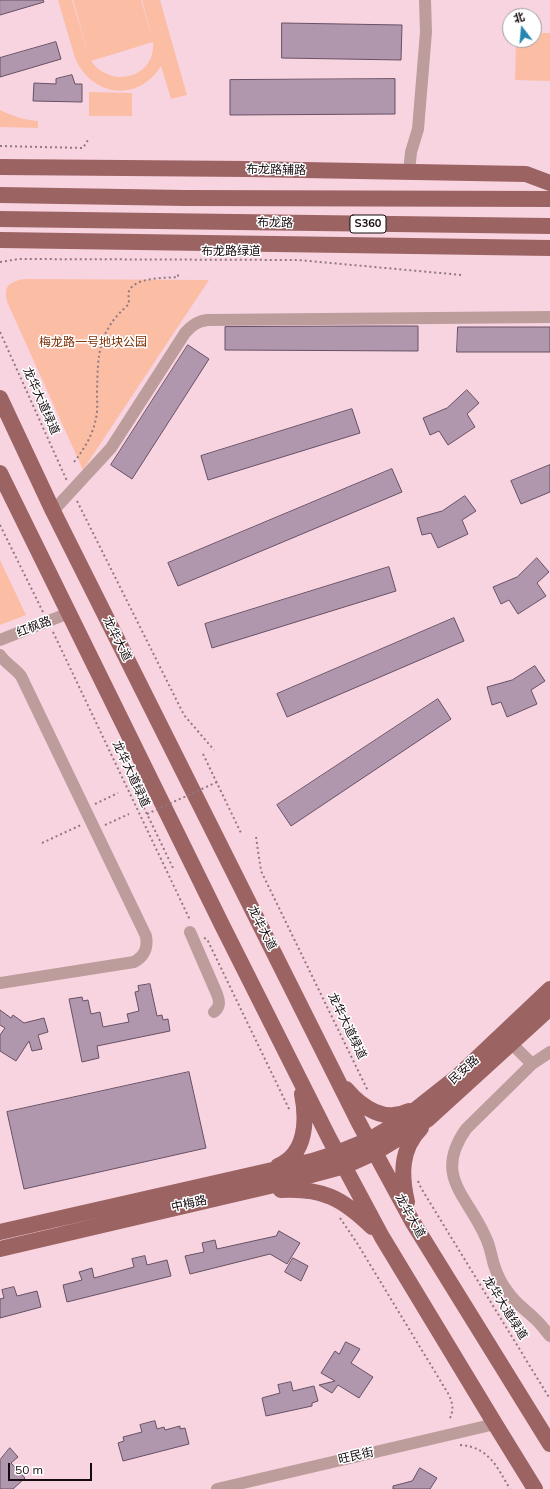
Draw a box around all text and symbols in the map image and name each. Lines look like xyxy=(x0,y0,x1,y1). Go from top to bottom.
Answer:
north arrow xyxy=(502,8,542,48)
text: 北 xyxy=(512,9,526,26)
street label: 布龙路辅路 xyxy=(246,162,306,178)
street label: 布龙路 xyxy=(257,215,293,231)
road number: S360 xyxy=(350,215,386,233)
street label: 布龙路绿道 xyxy=(201,244,261,258)
park label: 梅龙路一号地块公园 xyxy=(39,335,147,349)
street label: 龙华大道绿道 xyxy=(20,365,62,437)
street label: 红枫路 xyxy=(15,614,53,640)
street label: 龙华大道 xyxy=(100,614,134,664)
street label: 龙华大道绿道 xyxy=(109,738,153,810)
street label: 龙华大道 xyxy=(245,903,279,953)
street label: 龙华大道绿道 xyxy=(325,990,369,1062)
street label: 民安路 xyxy=(446,1053,482,1087)
street label: 龙华大道 xyxy=(392,1192,428,1240)
street label: 中梅路 xyxy=(170,1193,208,1215)
street label: 龙华大道绿道 xyxy=(480,1274,530,1342)
street label: 旺民街 xyxy=(337,1445,375,1467)
scale bar xyxy=(10,1455,94,1481)
text: 50 m xyxy=(15,1462,43,1477)

